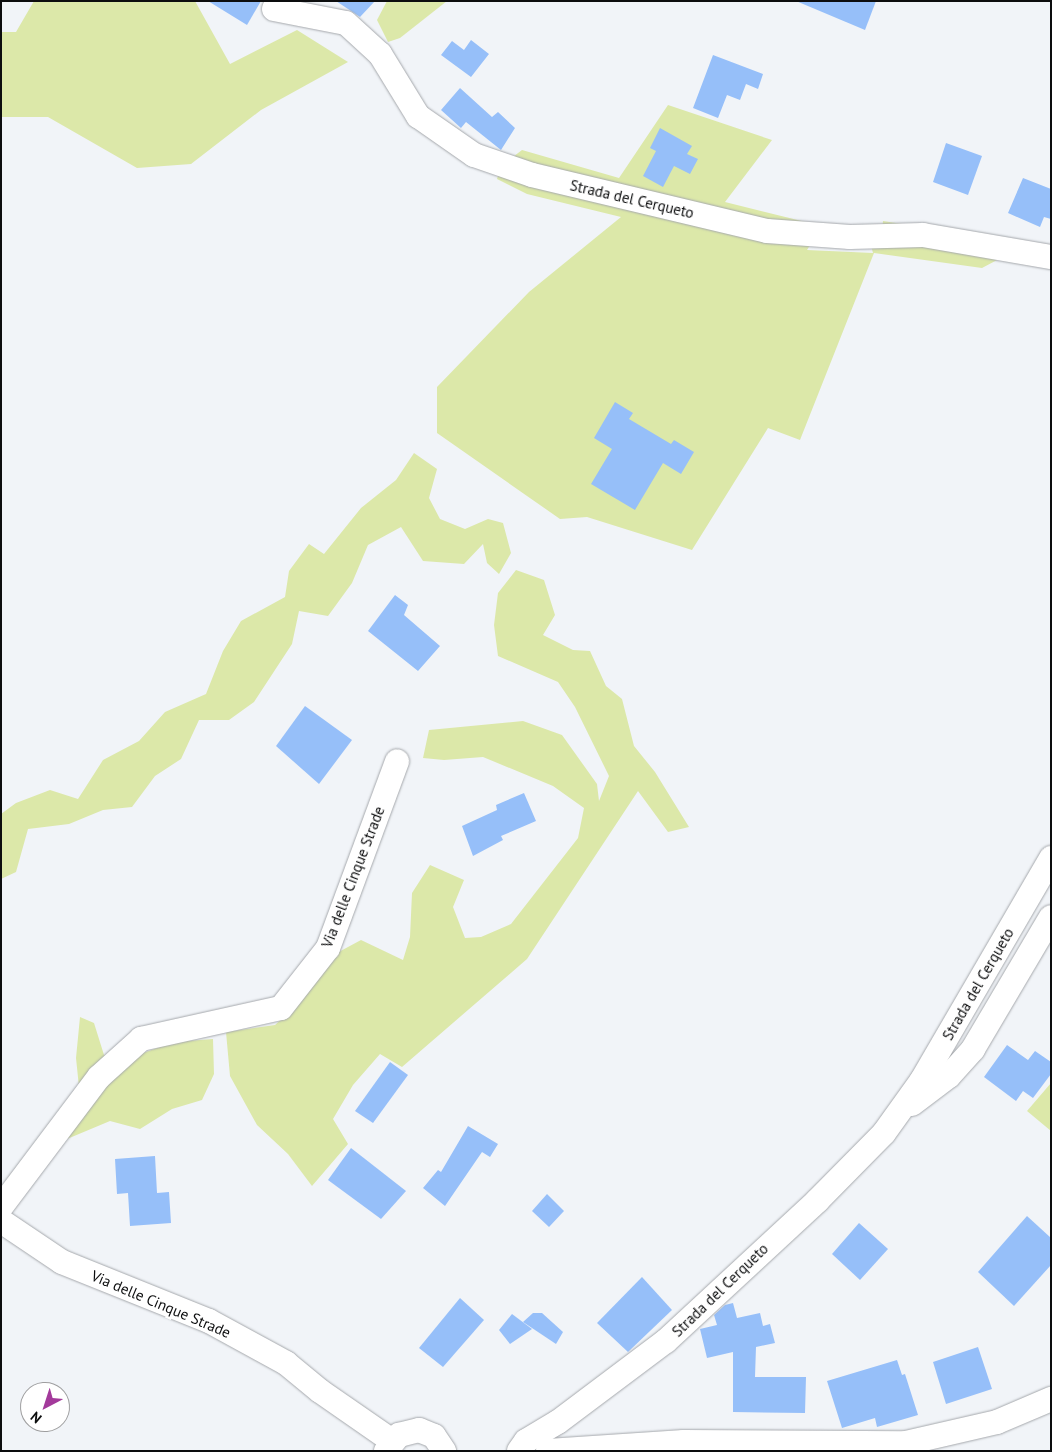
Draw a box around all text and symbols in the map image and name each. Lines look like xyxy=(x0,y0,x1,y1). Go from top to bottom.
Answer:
street label: Strada del Cerqueto xyxy=(568,176,696,222)
street label: Via delle Cinque Strade xyxy=(318,804,388,950)
street label: Strada del Cerqueto xyxy=(939,925,1017,1043)
street label: Strada del Cerqueto xyxy=(668,1240,772,1340)
street label: Via delle Cinque Strade xyxy=(88,1266,234,1342)
north arrow xyxy=(20,1382,70,1432)
text: N xyxy=(27,1408,45,1428)

